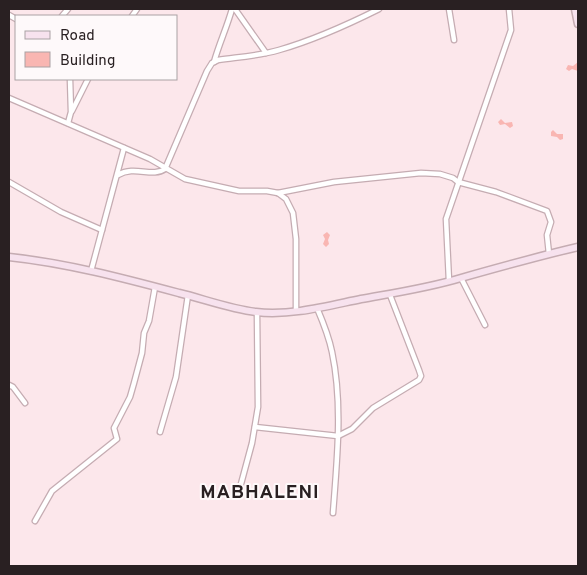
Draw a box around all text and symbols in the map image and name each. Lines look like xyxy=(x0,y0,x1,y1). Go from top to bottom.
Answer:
legend xyxy=(15,15,178,80)
text: Road xyxy=(60,27,95,46)
text: Building xyxy=(60,52,115,71)
district label: MABHALENI xyxy=(200,481,320,505)

